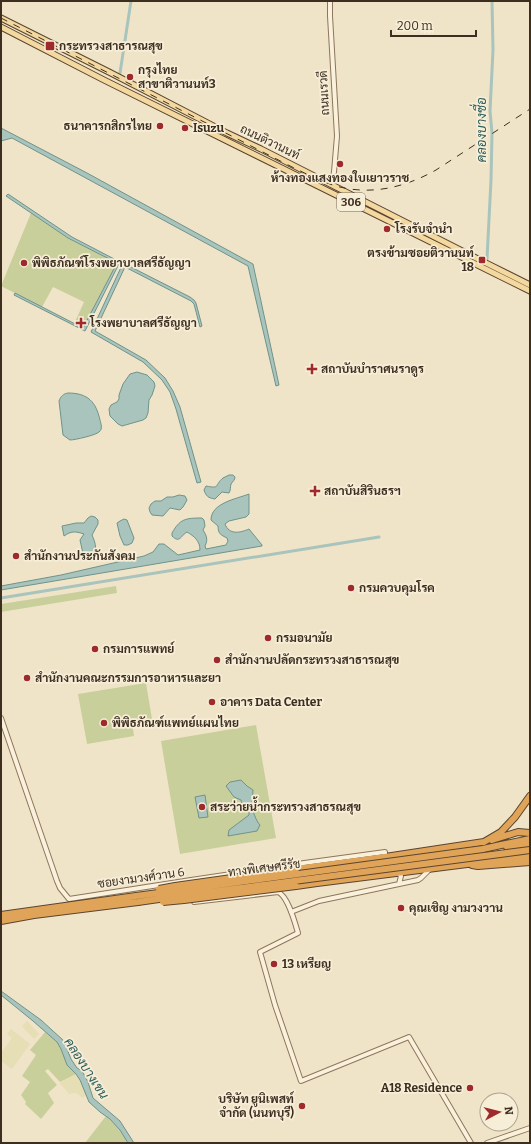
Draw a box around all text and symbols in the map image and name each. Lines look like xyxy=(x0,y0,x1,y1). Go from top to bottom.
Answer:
scale bar xyxy=(391,12,476,38)
text: 200 m xyxy=(397,19,433,33)
place label: กระทรวงสาธารณสุข xyxy=(59,39,163,54)
marker: กระทรวงสาธารณสุข xyxy=(44,40,56,52)
place label: กรุงไทย สาขาติวานนท์3 xyxy=(138,62,216,91)
street label: ถนนเรวดี xyxy=(315,70,332,116)
marker: กรุงไทย สาขาติวานนท์3 xyxy=(125,72,135,82)
water label: คลองบางซื่อ xyxy=(469,97,489,163)
place label: ธนาคารกสิกรไทย xyxy=(63,118,152,133)
marker: ธนาคารกสิกรไทย xyxy=(155,121,165,131)
place label: Isuzu xyxy=(193,121,225,135)
street label: ถนนติวานนท์ xyxy=(238,121,303,162)
marker: Isuzu xyxy=(180,123,190,133)
marker: ห้างทองแสงทองใบเยาวราช xyxy=(335,159,345,169)
place label: ห้างทองแสงทองใบเยาวราช xyxy=(271,170,409,185)
road number: 306 xyxy=(337,193,365,211)
place label: โรงรับจำนำ xyxy=(394,221,452,236)
marker: โรงรับจำนำ xyxy=(382,224,392,234)
place label: ตรงข้ามซอยติวานนท์ 18 xyxy=(367,245,475,274)
place label: พิพิธภัณฑ์โรงพยาบาลศรีธัญญา xyxy=(32,255,191,270)
marker: ตรงข้ามซอยติวานนท์ 18 xyxy=(477,255,487,265)
marker: พิพิธภัณฑ์โรงพยาบาลศรีธัญญา xyxy=(19,258,29,268)
place label: โรงพยาบาลศรีธัญญา xyxy=(89,315,197,330)
marker: โรงพยาบาลศรีธัญญา xyxy=(75,317,87,329)
place label: สถาบันบำราศนราดูร xyxy=(321,362,424,377)
marker: สถาบันบำราศนราดูร xyxy=(306,363,318,375)
place label: สถาบันสิรินธรฯ xyxy=(324,484,401,498)
marker: สถาบันสิรินธรฯ xyxy=(309,485,321,497)
place label: สำนักงานประกันสังคม xyxy=(24,549,136,563)
marker: สำนักงานประกันสังคม xyxy=(11,551,21,561)
place label: กรมควบคุมโรค xyxy=(359,580,435,596)
marker: กรมควบคุมโรค xyxy=(346,583,356,593)
place label: กรมอนามัย xyxy=(276,631,332,645)
marker: กรมอนามัย xyxy=(263,633,273,643)
place label: กรมการแพทย์ xyxy=(103,641,175,656)
marker: กรมการแพทย์ xyxy=(90,644,100,654)
place label: สำนักงานปลัดกระทรวงสาธารณสุข xyxy=(225,653,399,668)
marker: สำนักงานปลัดกระทรวงสาธารณสุข xyxy=(212,655,222,665)
place label: สำนักงานคณะกรรมการอาหารและยา xyxy=(35,671,221,685)
marker: สำนักงานคณะกรรมการอาหารและยา xyxy=(22,673,32,683)
place label: อาคาร Data Center xyxy=(220,695,322,709)
marker: อาคาร Data Center xyxy=(207,697,217,707)
place label: พิพิธภัณฑ์แพทย์แผนไทย xyxy=(112,715,239,730)
marker: พิพิธภัณฑ์แพทย์แผนไทย xyxy=(99,718,109,728)
place label: สระว่ายน้ำกระทรวงสาธรณสุข xyxy=(210,796,361,815)
marker: สระว่ายน้ำกระทรวงสาธรณสุข xyxy=(197,802,207,812)
street label: ทางพิเศษศรีรัช xyxy=(227,856,301,879)
street label: ซอยงามวงศ์วาน 6 xyxy=(96,864,185,891)
place label: คุณเชิญ งามวงวาน xyxy=(409,901,503,916)
marker: คุณเชิญ งามวงวาน xyxy=(396,903,406,913)
place label: 13 เหรียญ xyxy=(282,956,331,971)
marker: 13 เหรียญ xyxy=(269,959,279,969)
water label: คลองบางเขน xyxy=(61,1035,112,1102)
place label: A18 Residence xyxy=(381,1081,462,1095)
marker: A18 Residence xyxy=(465,1083,475,1093)
place label: บริษัท ยูนิเพสท์ จำกัด (นนทบุรี) xyxy=(218,1091,295,1121)
north arrow xyxy=(479,1092,519,1132)
marker: บริษัท ยูนิเพสท์ จำกัด (นนทบุรี) xyxy=(297,1101,307,1111)
text: N xyxy=(501,1106,515,1116)

